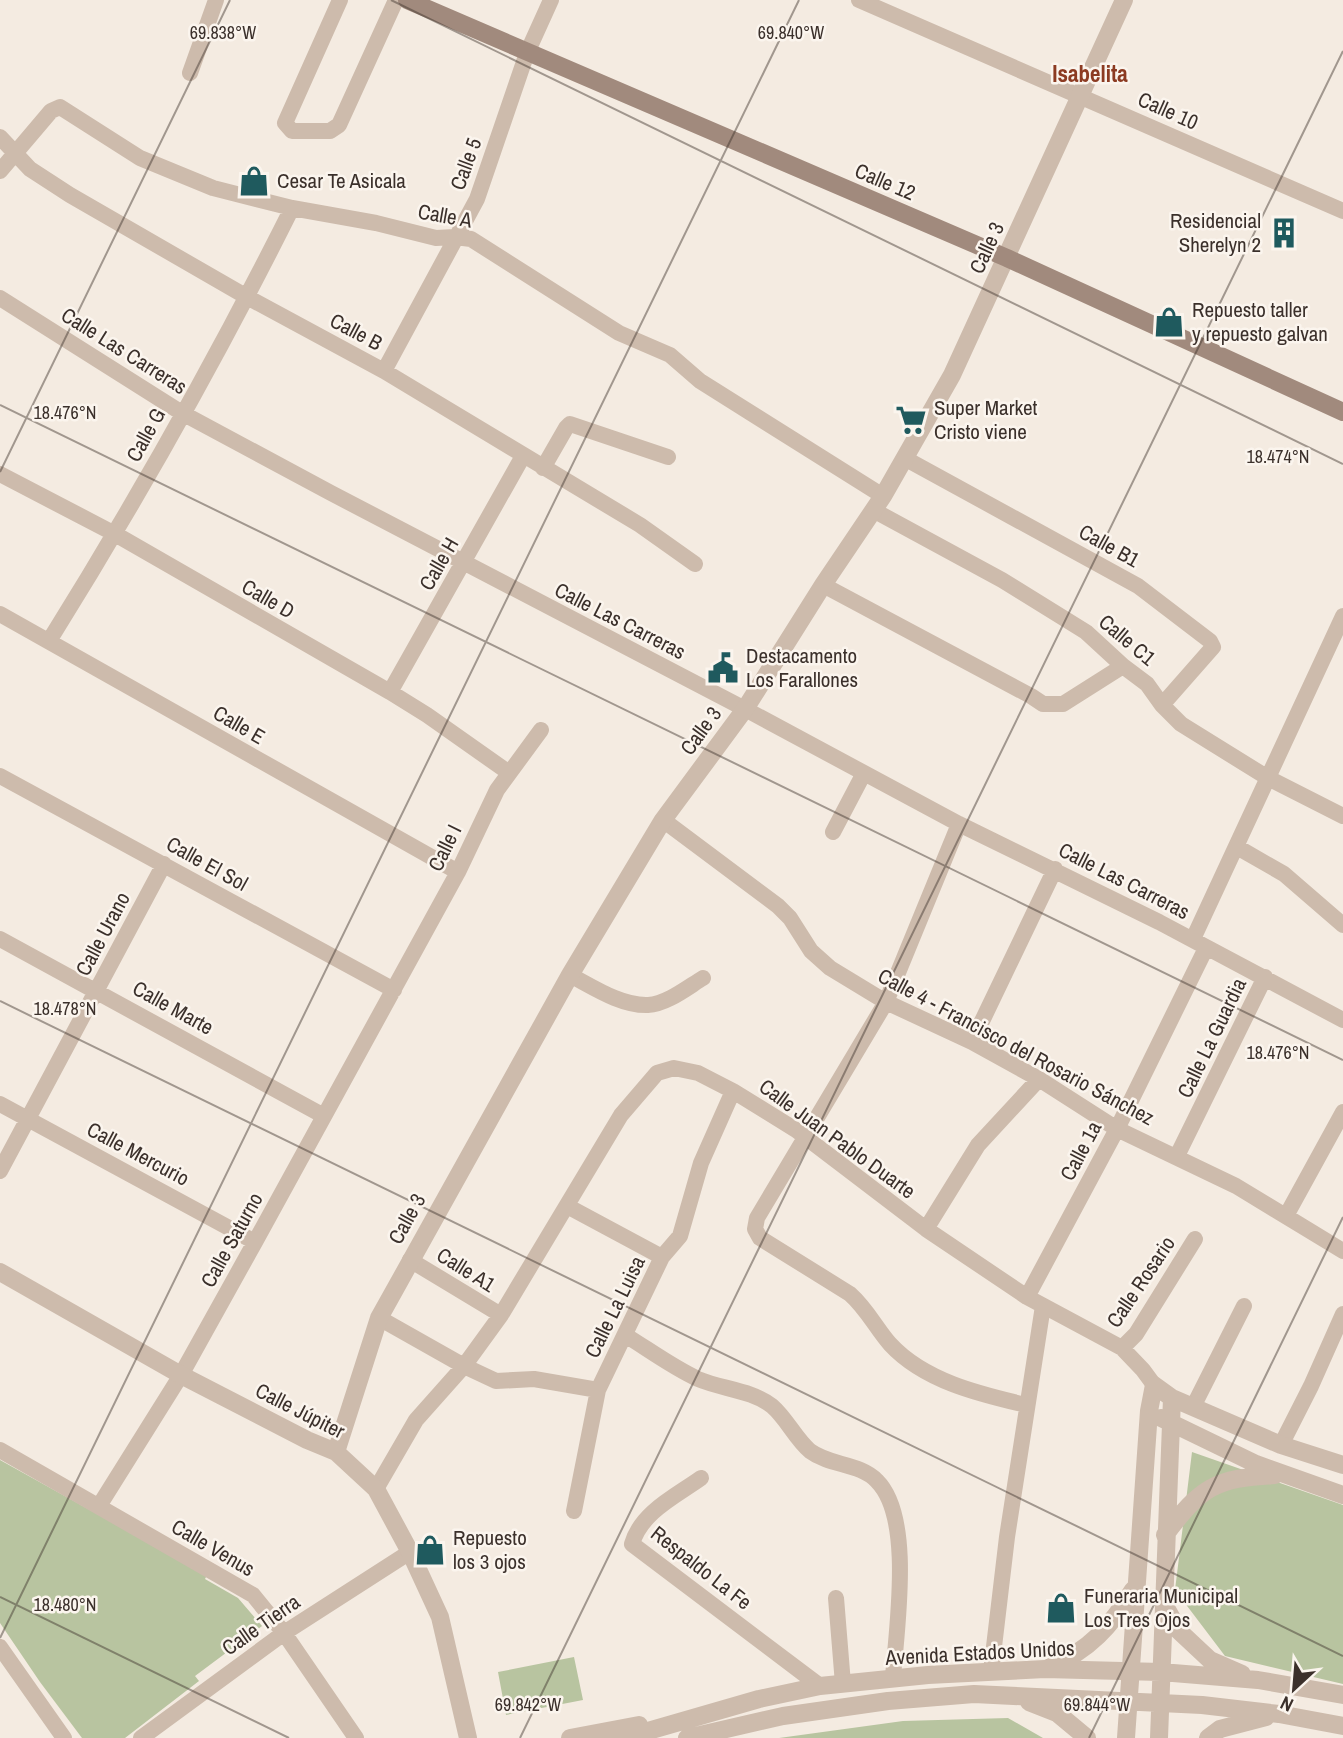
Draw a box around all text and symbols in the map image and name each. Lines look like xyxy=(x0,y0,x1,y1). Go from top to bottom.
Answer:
text: 69.838°W xyxy=(190,20,256,45)
text: 69.840°W xyxy=(758,20,824,45)
district label: Isabelita xyxy=(1052,58,1128,89)
street label: Calle 10 xyxy=(1133,84,1203,137)
street label: Calle 5 xyxy=(443,134,488,194)
street label: Calle 12 xyxy=(850,156,920,207)
shop icon: Cesar Te Asicala xyxy=(237,164,271,198)
place label: Cesar Te Asicala xyxy=(277,166,406,195)
street label: Calle A xyxy=(416,196,475,235)
place label: Residencial Sherelyn 2 xyxy=(1170,206,1261,259)
building icon: Residencial Sherelyn 2 xyxy=(1267,216,1301,250)
street label: Calle 3 xyxy=(962,217,1011,278)
place label: Repuesto taller y repuesto galvan xyxy=(1192,295,1328,348)
street label: Calle Las Carreras xyxy=(56,300,193,401)
shop icon: Repuesto taller y repuesto galvan xyxy=(1152,305,1186,339)
street label: Calle B xyxy=(325,306,388,357)
place label: Super Market Cristo viene xyxy=(934,393,1038,446)
text: 18.476°N xyxy=(34,400,97,425)
street label: Calle G xyxy=(119,403,172,467)
supermarket icon: Super Market Cristo viene xyxy=(894,403,928,437)
text: 18.474°N xyxy=(1247,444,1310,469)
street label: Calle B1 xyxy=(1074,517,1145,574)
street label: Calle H xyxy=(412,532,465,595)
street label: Calle D xyxy=(237,572,300,625)
street label: Calle Las Carreras xyxy=(550,575,691,666)
street label: Calle C1 xyxy=(1093,607,1162,672)
place label: Destacamento Los Farallones xyxy=(746,641,858,694)
public building icon: Destacamento Los Farallones xyxy=(706,651,740,685)
street label: Calle E xyxy=(208,698,271,751)
street label: Calle 3 xyxy=(673,701,728,761)
street label: Calle I xyxy=(421,819,468,876)
street label: Calle El Sol xyxy=(161,829,253,898)
street label: Calle Las Carreras xyxy=(1054,835,1195,926)
street label: Calle Urano xyxy=(68,887,137,981)
street label: Calle 4 - Francisco del Rosario Sánchez xyxy=(873,961,1160,1132)
street label: Calle La Guardia xyxy=(1170,973,1253,1103)
street label: Calle Marte xyxy=(128,974,219,1042)
text: 18.478°N xyxy=(34,996,97,1021)
text: 18.476°N xyxy=(1247,1040,1310,1065)
street label: Calle Juan Pablo Duarte xyxy=(753,1072,921,1205)
street label: Calle Mercurio xyxy=(82,1114,194,1193)
street label: Calle 1a xyxy=(1053,1116,1108,1185)
street label: Calle Saturno xyxy=(194,1187,270,1292)
street label: Calle 3 xyxy=(381,1188,432,1249)
street label: Calle Rosario xyxy=(1099,1230,1182,1333)
street label: Calle A1 xyxy=(431,1240,501,1299)
street label: Calle La Luisa xyxy=(577,1251,652,1363)
street label: Calle Júpiter xyxy=(251,1376,350,1446)
street label: Calle Venus xyxy=(166,1512,260,1583)
street label: Respaldo La Fe xyxy=(645,1519,758,1616)
place label: Repuesto los 3 ojos xyxy=(453,1523,527,1576)
shop icon: Repuesto los 3 ojos xyxy=(413,1533,447,1567)
place label: Funeraria Municipal Los Tres Ojos xyxy=(1084,1581,1238,1634)
street label: Calle Tierra xyxy=(216,1587,306,1662)
shop icon: Funeraria Municipal Los Tres Ojos xyxy=(1044,1591,1078,1625)
text: 18.480°N xyxy=(34,1592,97,1617)
street label: Avenida Estados Unidos xyxy=(884,1633,1075,1672)
north arrow xyxy=(1259,1654,1329,1724)
text: N xyxy=(1276,1690,1297,1718)
text: 69.842°W xyxy=(495,1692,561,1717)
text: 69.844°W xyxy=(1064,1692,1130,1717)

